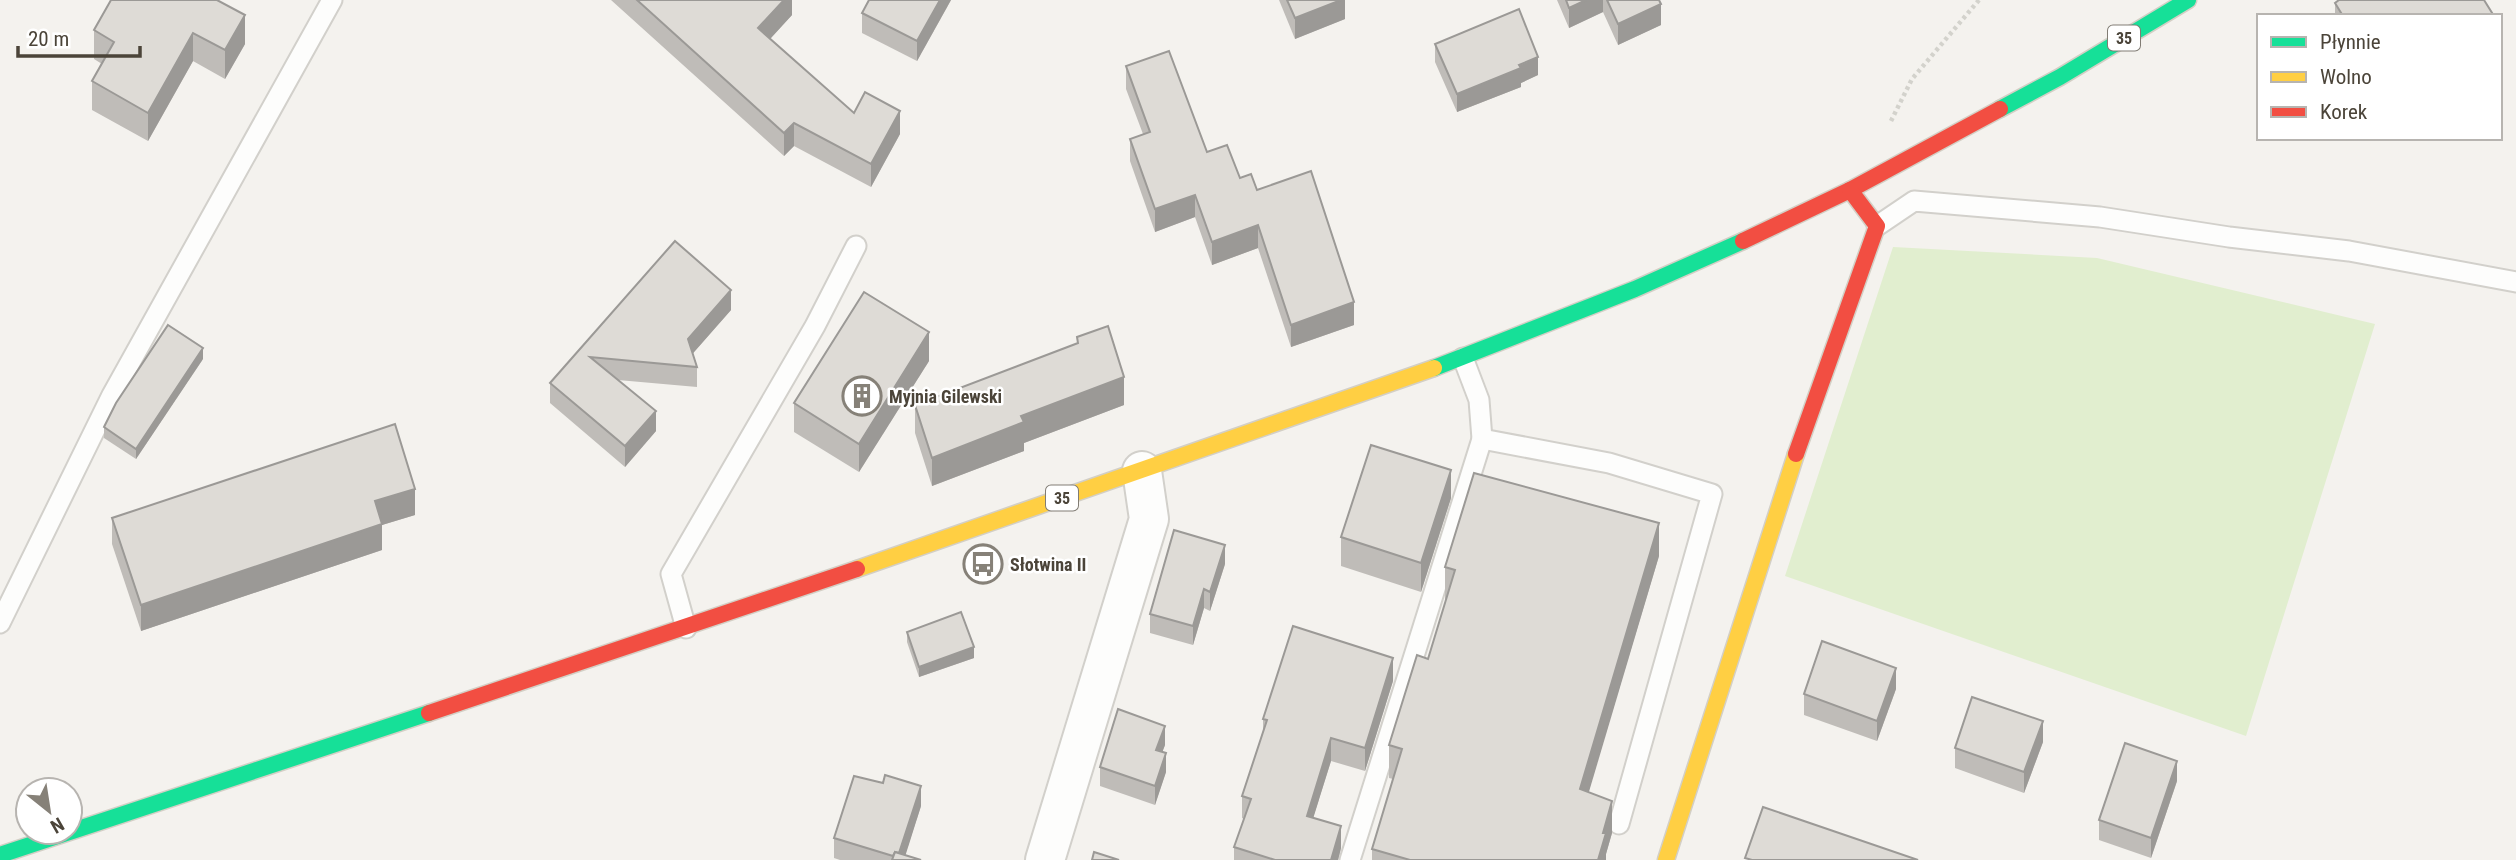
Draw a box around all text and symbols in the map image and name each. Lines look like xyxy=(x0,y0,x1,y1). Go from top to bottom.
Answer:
scale bar xyxy=(18,14,140,58)
legend xyxy=(2257,14,2502,140)
road number: 35 xyxy=(2108,26,2140,50)
text: 20 m xyxy=(28,27,69,51)
text: Płynnie xyxy=(2320,30,2381,54)
text: Wolno xyxy=(2320,65,2372,89)
text: Korek xyxy=(2320,100,2368,124)
building icon: Myjnia Gilewski xyxy=(841,375,883,417)
place label: Myjnia Gilewski xyxy=(889,386,1002,407)
road number: 35 xyxy=(1046,485,1078,510)
bus stop icon: Słotwina II xyxy=(962,543,1004,585)
place label: Słotwina II xyxy=(1010,554,1086,575)
north arrow xyxy=(14,776,84,846)
text: N xyxy=(46,812,68,838)

